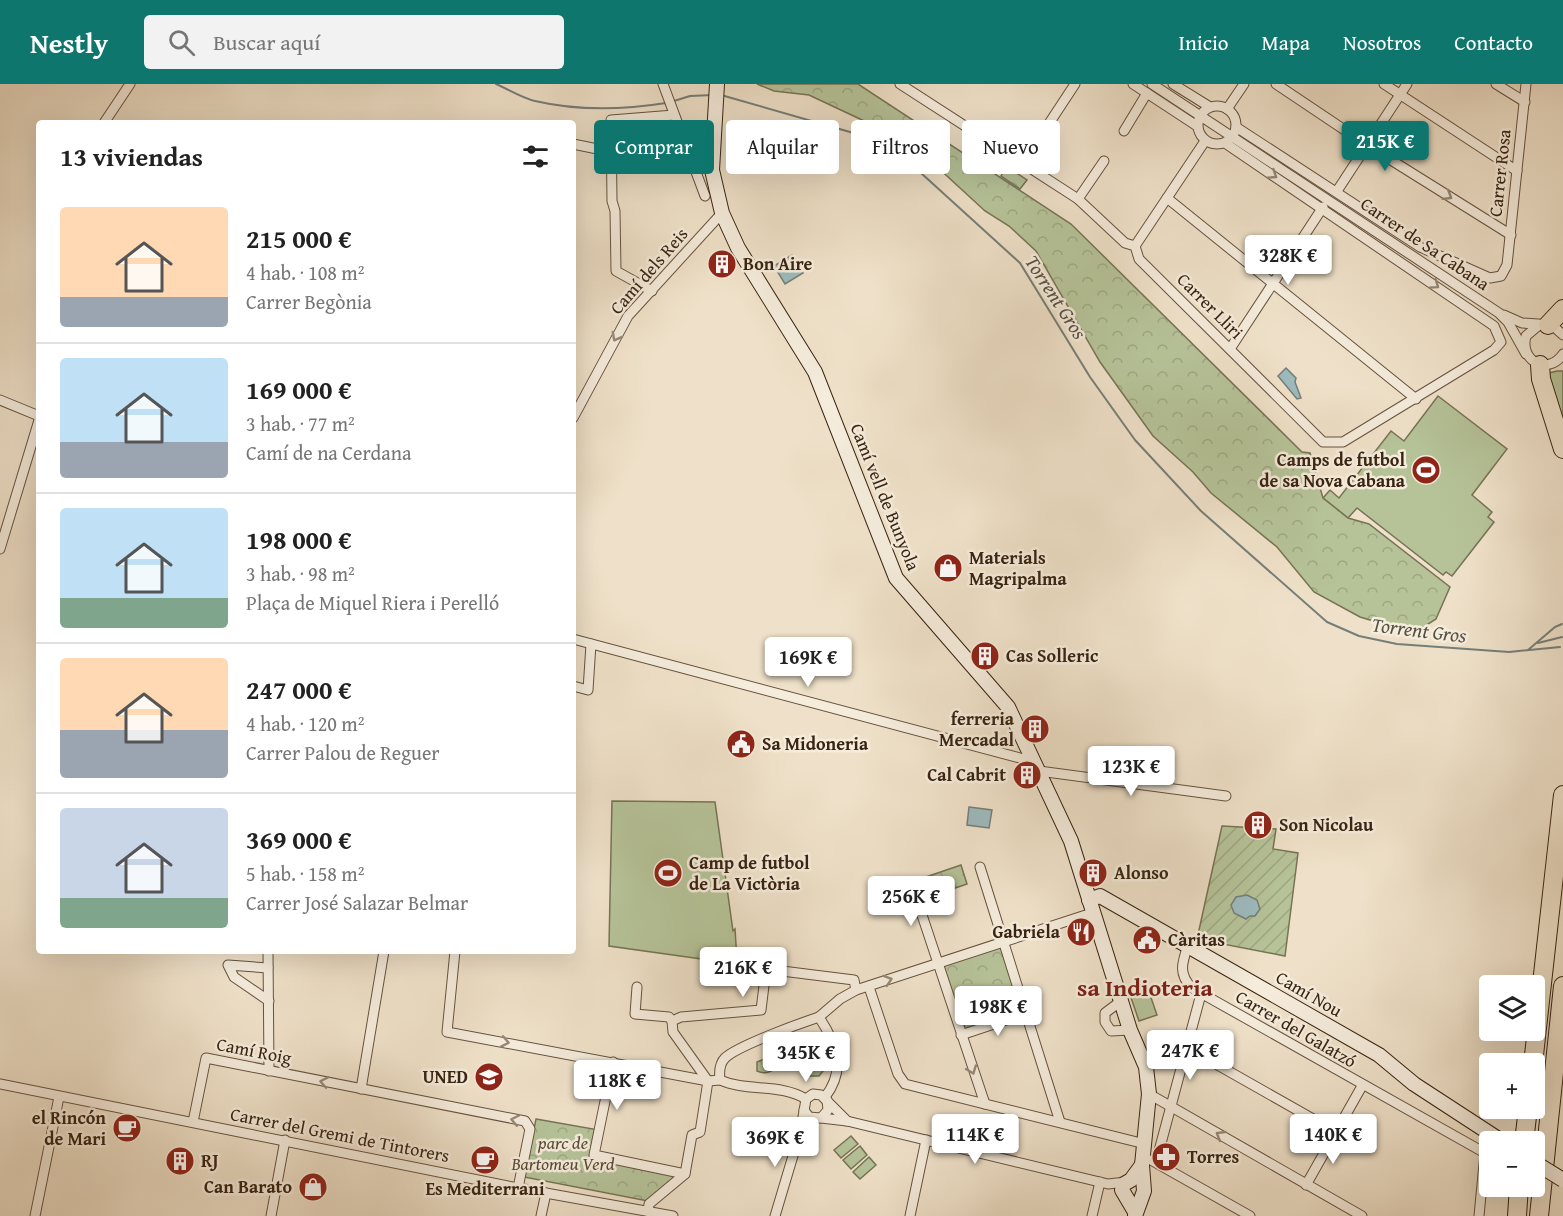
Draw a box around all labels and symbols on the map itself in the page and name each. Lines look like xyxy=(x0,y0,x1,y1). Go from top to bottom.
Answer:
pin: 215K € xyxy=(1336,121,1434,172)
street label: Carrer Rosa xyxy=(1481,127,1518,218)
one-way arrow xyxy=(1267,168,1278,179)
one-way arrow xyxy=(1442,189,1453,200)
street label: Carrer de Sa Cabana xyxy=(1355,190,1496,297)
street label: Camí dels Reis xyxy=(603,221,694,320)
pin: 328K € xyxy=(1239,235,1337,286)
building icon: Bon Aire xyxy=(706,248,738,280)
water label: Torrent Gros xyxy=(1018,249,1095,345)
place label: Bon Aire xyxy=(743,250,812,277)
street label: Carrer Lliri xyxy=(1171,266,1250,345)
one-way arrow xyxy=(1428,278,1439,289)
one-way arrow xyxy=(612,331,623,342)
street label: Camí vell de Bunyola xyxy=(844,419,927,575)
place label: Camps de futbol de sa Nova Cabana xyxy=(1259,446,1406,494)
sports icon: Camps de futbol de sa Nova Cabana xyxy=(1410,454,1442,486)
place label: Materials Magripalma xyxy=(969,544,1068,592)
shop icon: Materials Magripalma xyxy=(932,552,964,584)
water label: Torrent Gros xyxy=(1370,609,1469,650)
pin: 169K € xyxy=(759,637,857,688)
building icon: Cas Solleric xyxy=(969,640,1001,672)
place label: Cas Solleric xyxy=(1006,642,1098,669)
place label: ferreria Mercadal xyxy=(939,705,1015,753)
building icon: ferreria Mercadal xyxy=(1019,713,1051,745)
public building icon: Sa Midoneria xyxy=(725,728,757,760)
place label: Sa Midoneria xyxy=(762,730,869,757)
pin: 123K € xyxy=(1082,746,1180,797)
building icon: Cal Cabrit xyxy=(1011,759,1043,791)
place label: Cal Cabrit xyxy=(927,761,1006,788)
building icon: Son Nicolau xyxy=(1242,809,1274,841)
place label: Son Nicolau xyxy=(1279,811,1374,838)
place label: Camp de futbol de La Victòria xyxy=(689,849,810,897)
sports icon: Camp de futbol de La Victòria xyxy=(652,857,684,889)
building icon: Alonso xyxy=(1077,857,1109,889)
place label: Alonso xyxy=(1114,859,1169,886)
pin: 256K € xyxy=(862,876,960,927)
restaurant icon: Gabriela xyxy=(1065,916,1097,948)
place label: Gabriela xyxy=(992,918,1061,945)
public building icon: Càritas xyxy=(1131,924,1163,956)
place label: Càritas xyxy=(1168,926,1225,953)
pin: 216K € xyxy=(694,947,792,998)
street label: Camí Nou xyxy=(1271,964,1348,1024)
district label: sa Indioteria xyxy=(1077,970,1214,1005)
one-way arrow xyxy=(882,975,893,988)
street label: Carrer del Galatzó xyxy=(1231,983,1362,1074)
pin: 198K € xyxy=(949,986,1047,1037)
street label: Camí Roig xyxy=(214,1030,294,1071)
pin: 247K € xyxy=(1141,1030,1239,1081)
pin: 345K € xyxy=(757,1032,855,1083)
one-way arrow xyxy=(500,1035,510,1048)
pin: 118K € xyxy=(568,1060,666,1111)
school or university icon: UNED xyxy=(473,1061,505,1093)
place label: UNED xyxy=(422,1063,468,1090)
one-way arrow xyxy=(965,1064,977,1075)
one-way arrow xyxy=(319,1076,329,1089)
street label: Carrer del Gremi de Tintorers xyxy=(228,1100,452,1169)
place label: el Rincón de Mari xyxy=(32,1104,106,1152)
cafe icon: el Rincón de Mari xyxy=(111,1112,143,1144)
one-way arrow xyxy=(510,1114,520,1127)
pin: 114K € xyxy=(926,1114,1024,1165)
pin: 140K € xyxy=(1284,1114,1382,1165)
pin: 369K € xyxy=(726,1117,824,1168)
park label: parc de Bartomeu Verd xyxy=(510,1129,615,1177)
one-way arrow xyxy=(1215,1131,1226,1142)
pharmacy icon: Torres xyxy=(1150,1141,1182,1173)
place label: Torres xyxy=(1187,1143,1240,1170)
cafe icon: Es Mediterrani xyxy=(469,1144,501,1176)
building icon: RJ xyxy=(164,1145,196,1177)
place label: RJ xyxy=(201,1147,218,1174)
shop icon: Can Barato xyxy=(297,1171,329,1203)
place label: Can Barato xyxy=(204,1173,292,1200)
place label: Es Mediterrani xyxy=(425,1175,545,1202)

